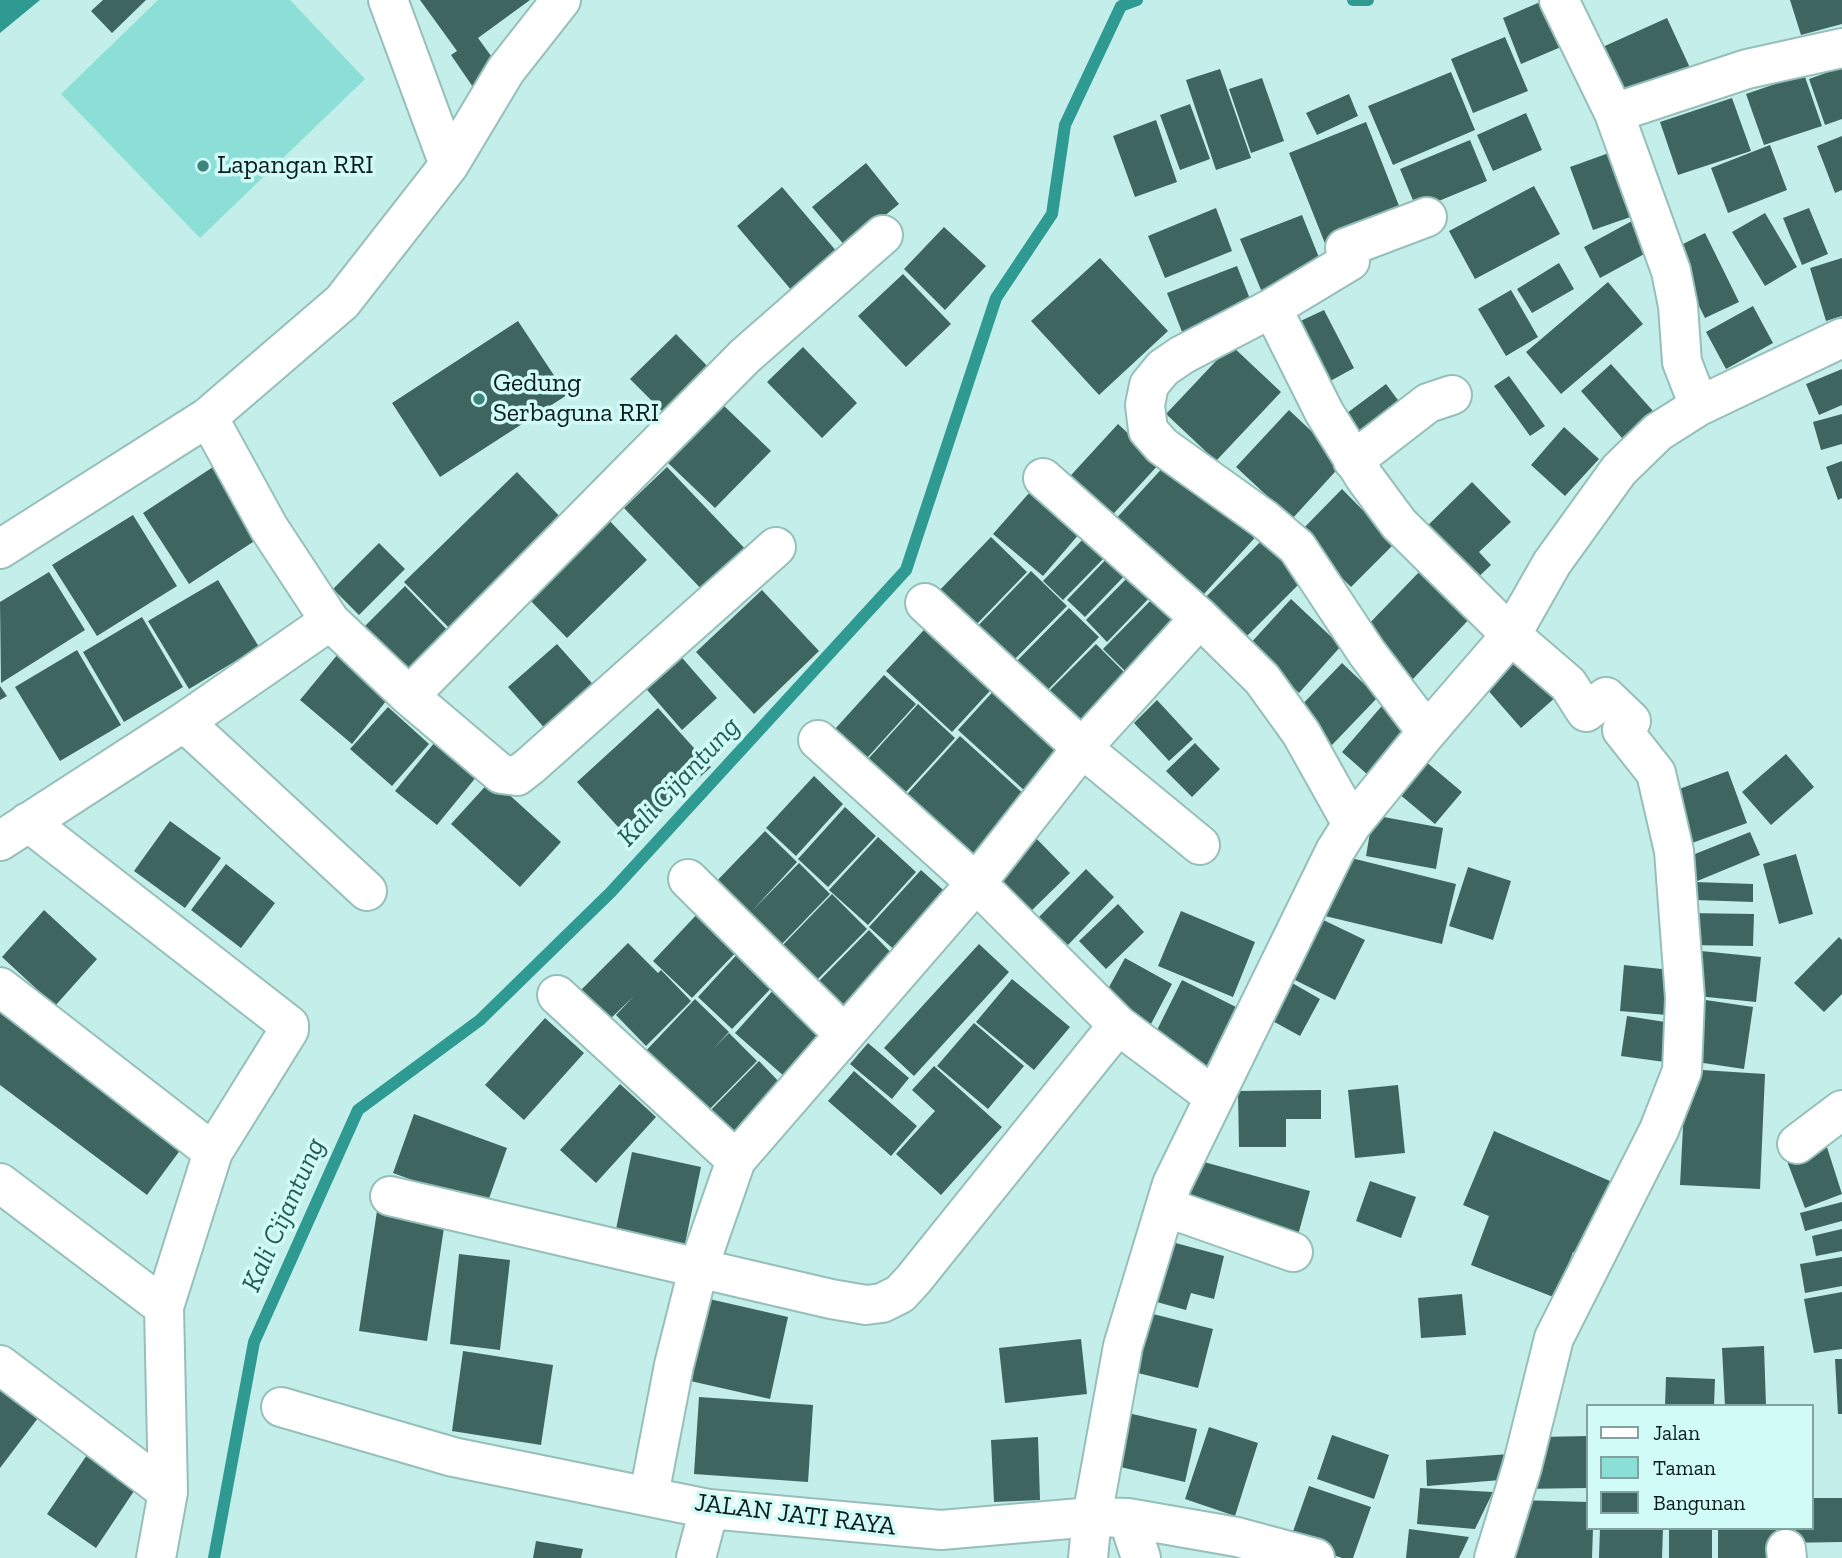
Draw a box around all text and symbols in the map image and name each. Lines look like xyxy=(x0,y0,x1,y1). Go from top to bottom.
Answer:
place label: Lapangan RRI xyxy=(217,150,374,182)
marker: Lapangan RRI xyxy=(195,158,211,174)
place label: Gedung Serbaguna RRI xyxy=(493,368,659,430)
marker: Gedung Serbaguna RRI xyxy=(471,391,487,407)
water label: Kali Cijantung xyxy=(611,710,747,854)
water label: Kali Cijantung xyxy=(235,1133,333,1297)
legend xyxy=(1587,1404,1814,1530)
text: Jalan xyxy=(1653,1420,1700,1445)
text: Taman xyxy=(1653,1455,1716,1480)
street label: JALAN JATI RAYA xyxy=(693,1487,897,1543)
text: Bangunan xyxy=(1653,1490,1745,1515)

